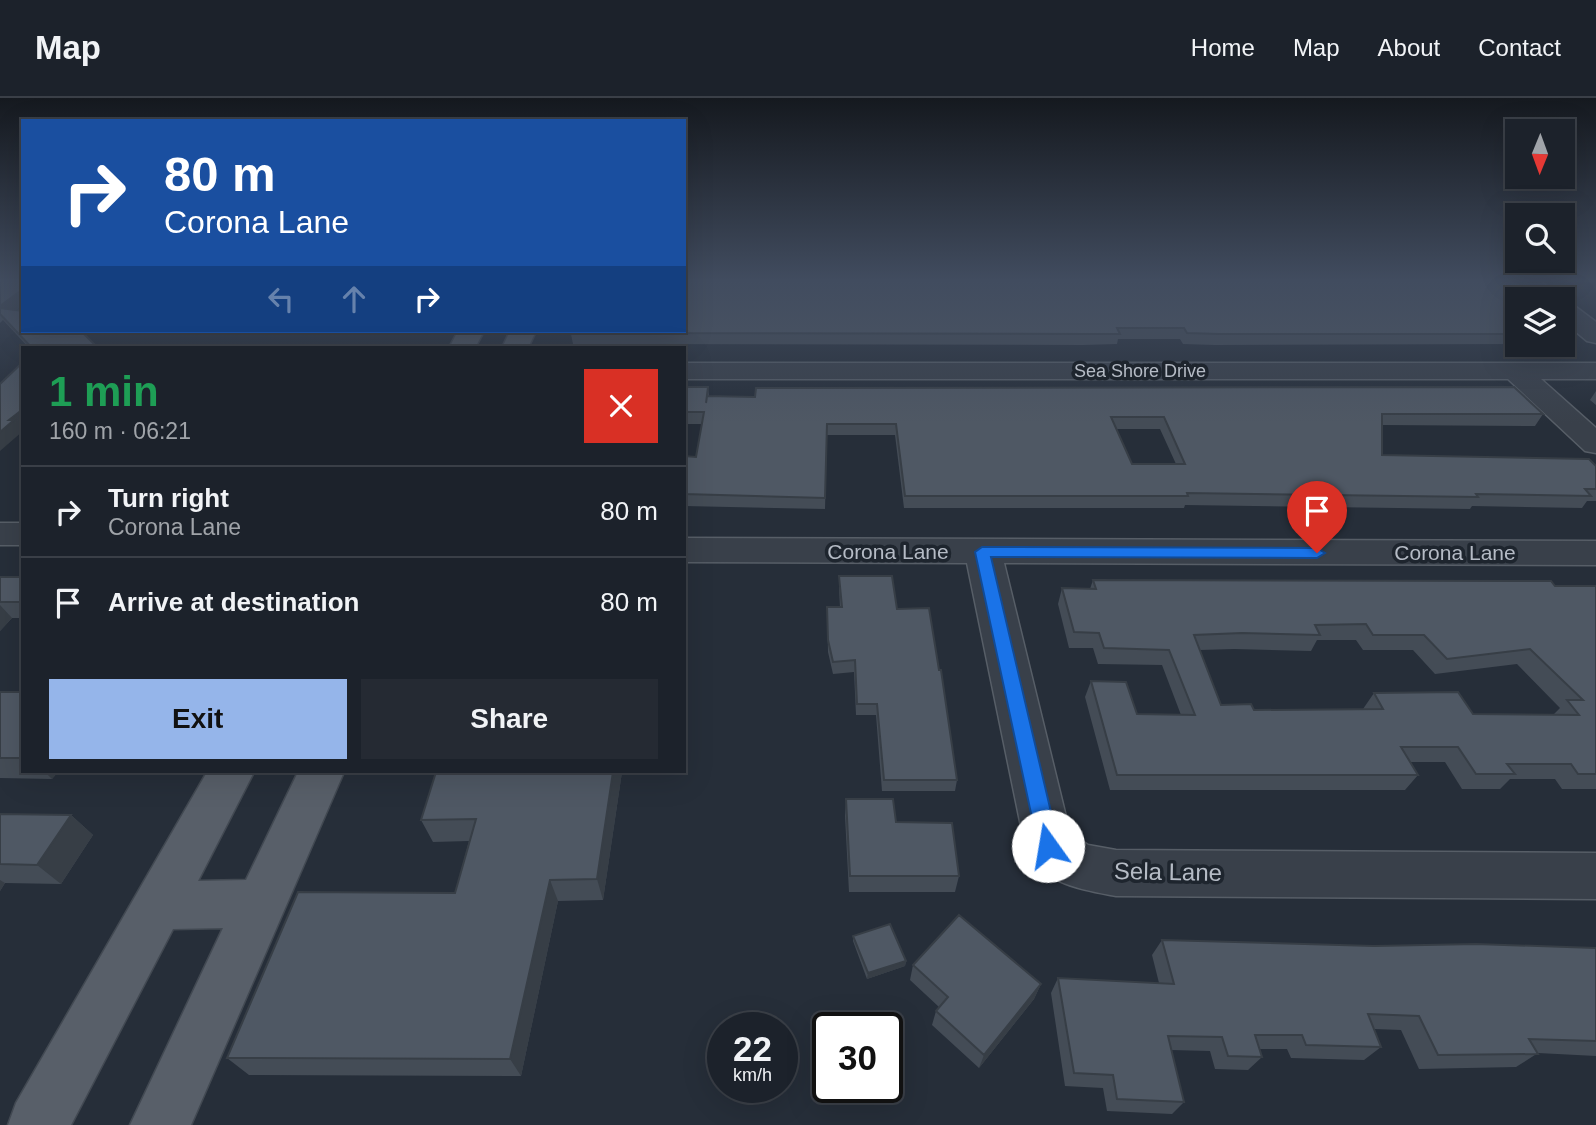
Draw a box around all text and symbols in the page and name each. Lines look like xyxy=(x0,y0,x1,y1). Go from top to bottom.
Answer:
text: Map xyxy=(35,29,101,66)
text: Home xyxy=(1191,34,1255,61)
text: Map xyxy=(1293,34,1340,61)
text: About xyxy=(1378,34,1440,61)
text: Contact xyxy=(1478,34,1561,61)
north arrow xyxy=(1505,119,1575,189)
map controls xyxy=(1505,119,1575,357)
icon: right xyxy=(49,147,140,238)
text: 80 m xyxy=(164,147,276,201)
button: search xyxy=(1505,203,1575,273)
text: Corona Lane xyxy=(164,204,349,240)
icon: left xyxy=(262,280,300,318)
icon: ahead xyxy=(335,280,373,318)
icon: right xyxy=(408,280,446,318)
button: layers xyxy=(1505,287,1575,357)
street label: Sea Shore Drive xyxy=(1074,361,1206,381)
text: 1 min xyxy=(49,368,159,415)
button: close xyxy=(584,369,658,443)
text: 160 m · 06:21 xyxy=(49,418,191,444)
pin xyxy=(1287,481,1347,553)
text: Turn right xyxy=(108,483,229,513)
icon: arrive xyxy=(1298,492,1336,530)
icon: right xyxy=(49,493,87,531)
text: 80 m xyxy=(600,496,658,526)
text: Corona Lane xyxy=(108,514,241,540)
street label: Corona Lane xyxy=(827,540,949,563)
street label: Corona Lane xyxy=(1394,541,1516,564)
icon: arrive xyxy=(49,584,87,622)
text: Arrive at destination xyxy=(108,587,359,617)
text: 80 m xyxy=(600,587,658,617)
button: Exit xyxy=(49,679,347,759)
button: Share xyxy=(361,679,658,759)
position arrow xyxy=(1011,809,1085,883)
street label: Sela Lane xyxy=(1114,857,1222,886)
speed limit sign: 30 xyxy=(812,1012,903,1103)
text: 22 xyxy=(733,1029,772,1068)
text: km/h xyxy=(733,1065,772,1085)

